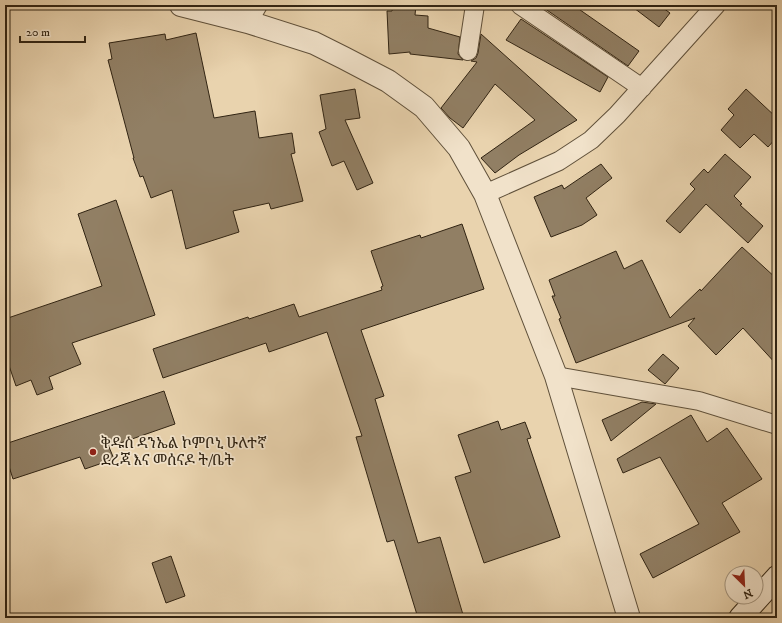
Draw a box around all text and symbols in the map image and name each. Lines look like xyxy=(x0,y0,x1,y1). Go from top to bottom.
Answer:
scale bar xyxy=(20,18,85,44)
text: 20 m xyxy=(26,25,50,40)
place label: ቅዱስ ዳንኤል ኮምቦኒ ሁለተኛ ደረጃ እና መሰናዶ ት/ቤት xyxy=(101,434,267,470)
marker: ቅዱስ ዳንኤል ኮምቦኒ ሁለተኛ ደረጃ እና መሰናዶ ት/ቤት xyxy=(88,447,98,457)
north arrow xyxy=(724,565,764,605)
text: N xyxy=(741,585,755,601)

